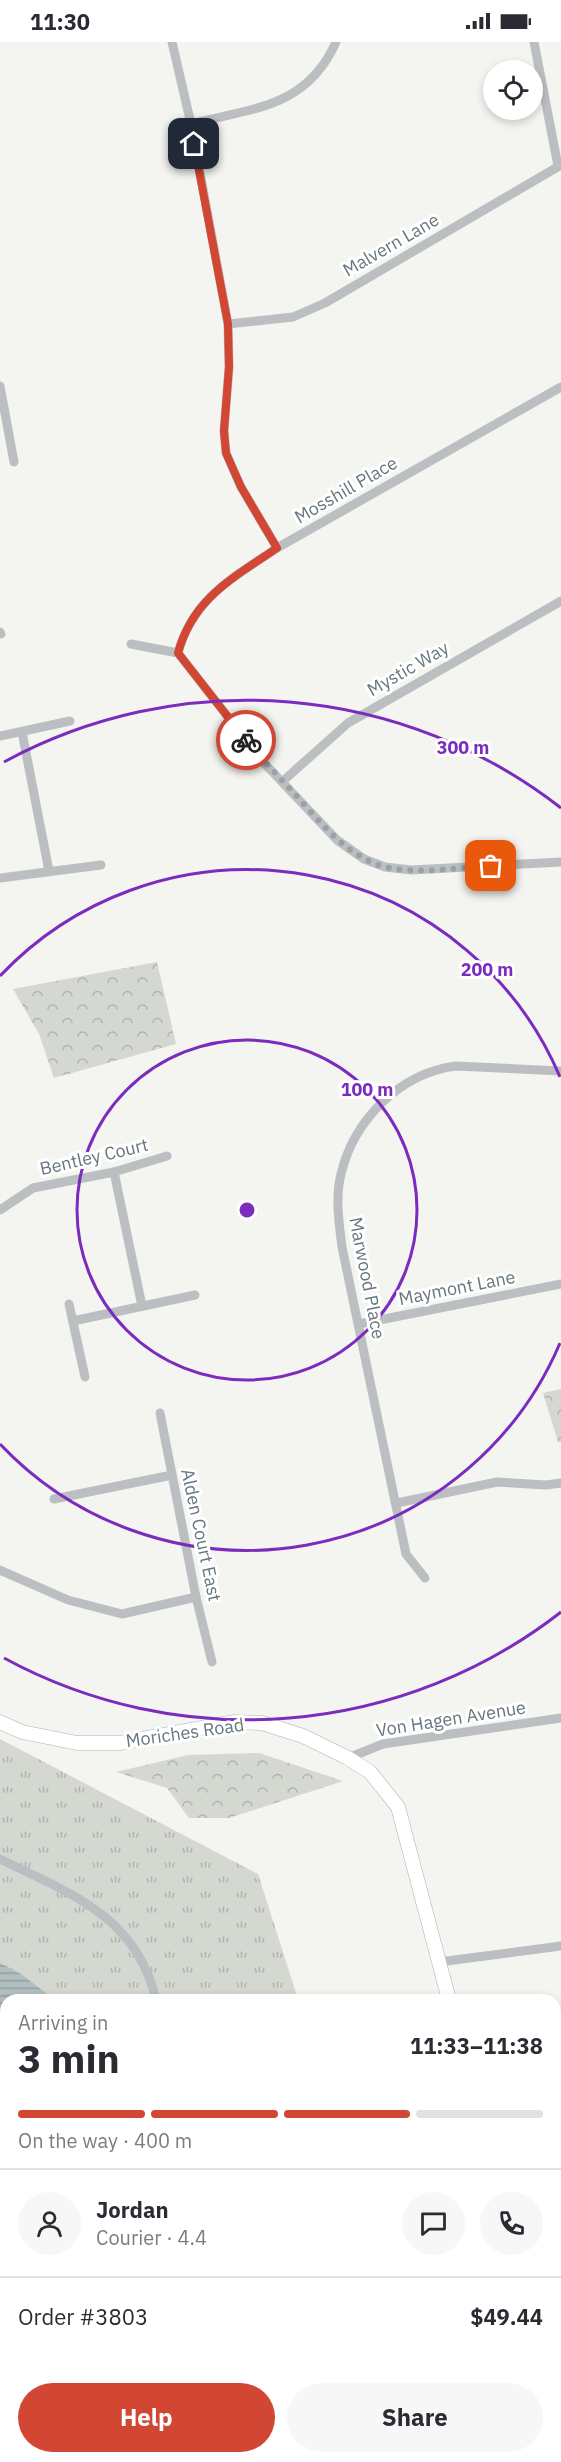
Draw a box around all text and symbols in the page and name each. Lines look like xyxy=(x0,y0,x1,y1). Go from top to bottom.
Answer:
text: 11:30 xyxy=(30,7,90,36)
map controls xyxy=(483,60,543,120)
button: locate xyxy=(483,60,543,120)
pin xyxy=(168,118,219,169)
icon: home xyxy=(177,127,210,160)
street label: Malvern Lane xyxy=(339,208,443,281)
street label: Mosshill Place xyxy=(290,451,401,528)
street label: Mystic Way xyxy=(363,636,453,701)
courier xyxy=(216,710,276,770)
icon: bike xyxy=(230,724,263,757)
text: 300 m xyxy=(437,736,489,759)
pin xyxy=(465,840,516,891)
icon: bag xyxy=(474,849,507,882)
text: 200 m xyxy=(461,958,513,981)
text: 100 m xyxy=(341,1078,393,1101)
street label: Bentley Court xyxy=(37,1133,150,1180)
centre of rings xyxy=(237,1200,257,1220)
street label: Marwood Place xyxy=(344,1215,391,1341)
street label: Maymont Lane xyxy=(397,1265,517,1310)
street label: Alden Court East xyxy=(176,1466,227,1603)
street label: Von Hagen Avenue xyxy=(374,1695,527,1742)
street label: Moriches Road xyxy=(124,1713,246,1752)
text: Arriving in xyxy=(18,2009,108,2036)
text: 11:33–11:38 xyxy=(410,2031,543,2060)
text: 3 min xyxy=(18,2033,120,2084)
text: On the way · 400 m xyxy=(18,2127,192,2154)
button: person xyxy=(18,2192,81,2255)
button: chat xyxy=(402,2192,465,2255)
button: phone xyxy=(480,2192,543,2255)
text: Jordan xyxy=(96,2195,169,2224)
text: Courier · 4.4 xyxy=(96,2224,207,2251)
text: Order #3803 xyxy=(18,2302,148,2331)
text: $49.44 xyxy=(470,2302,543,2331)
button: Help xyxy=(18,2383,275,2452)
button: Share xyxy=(287,2383,543,2452)

